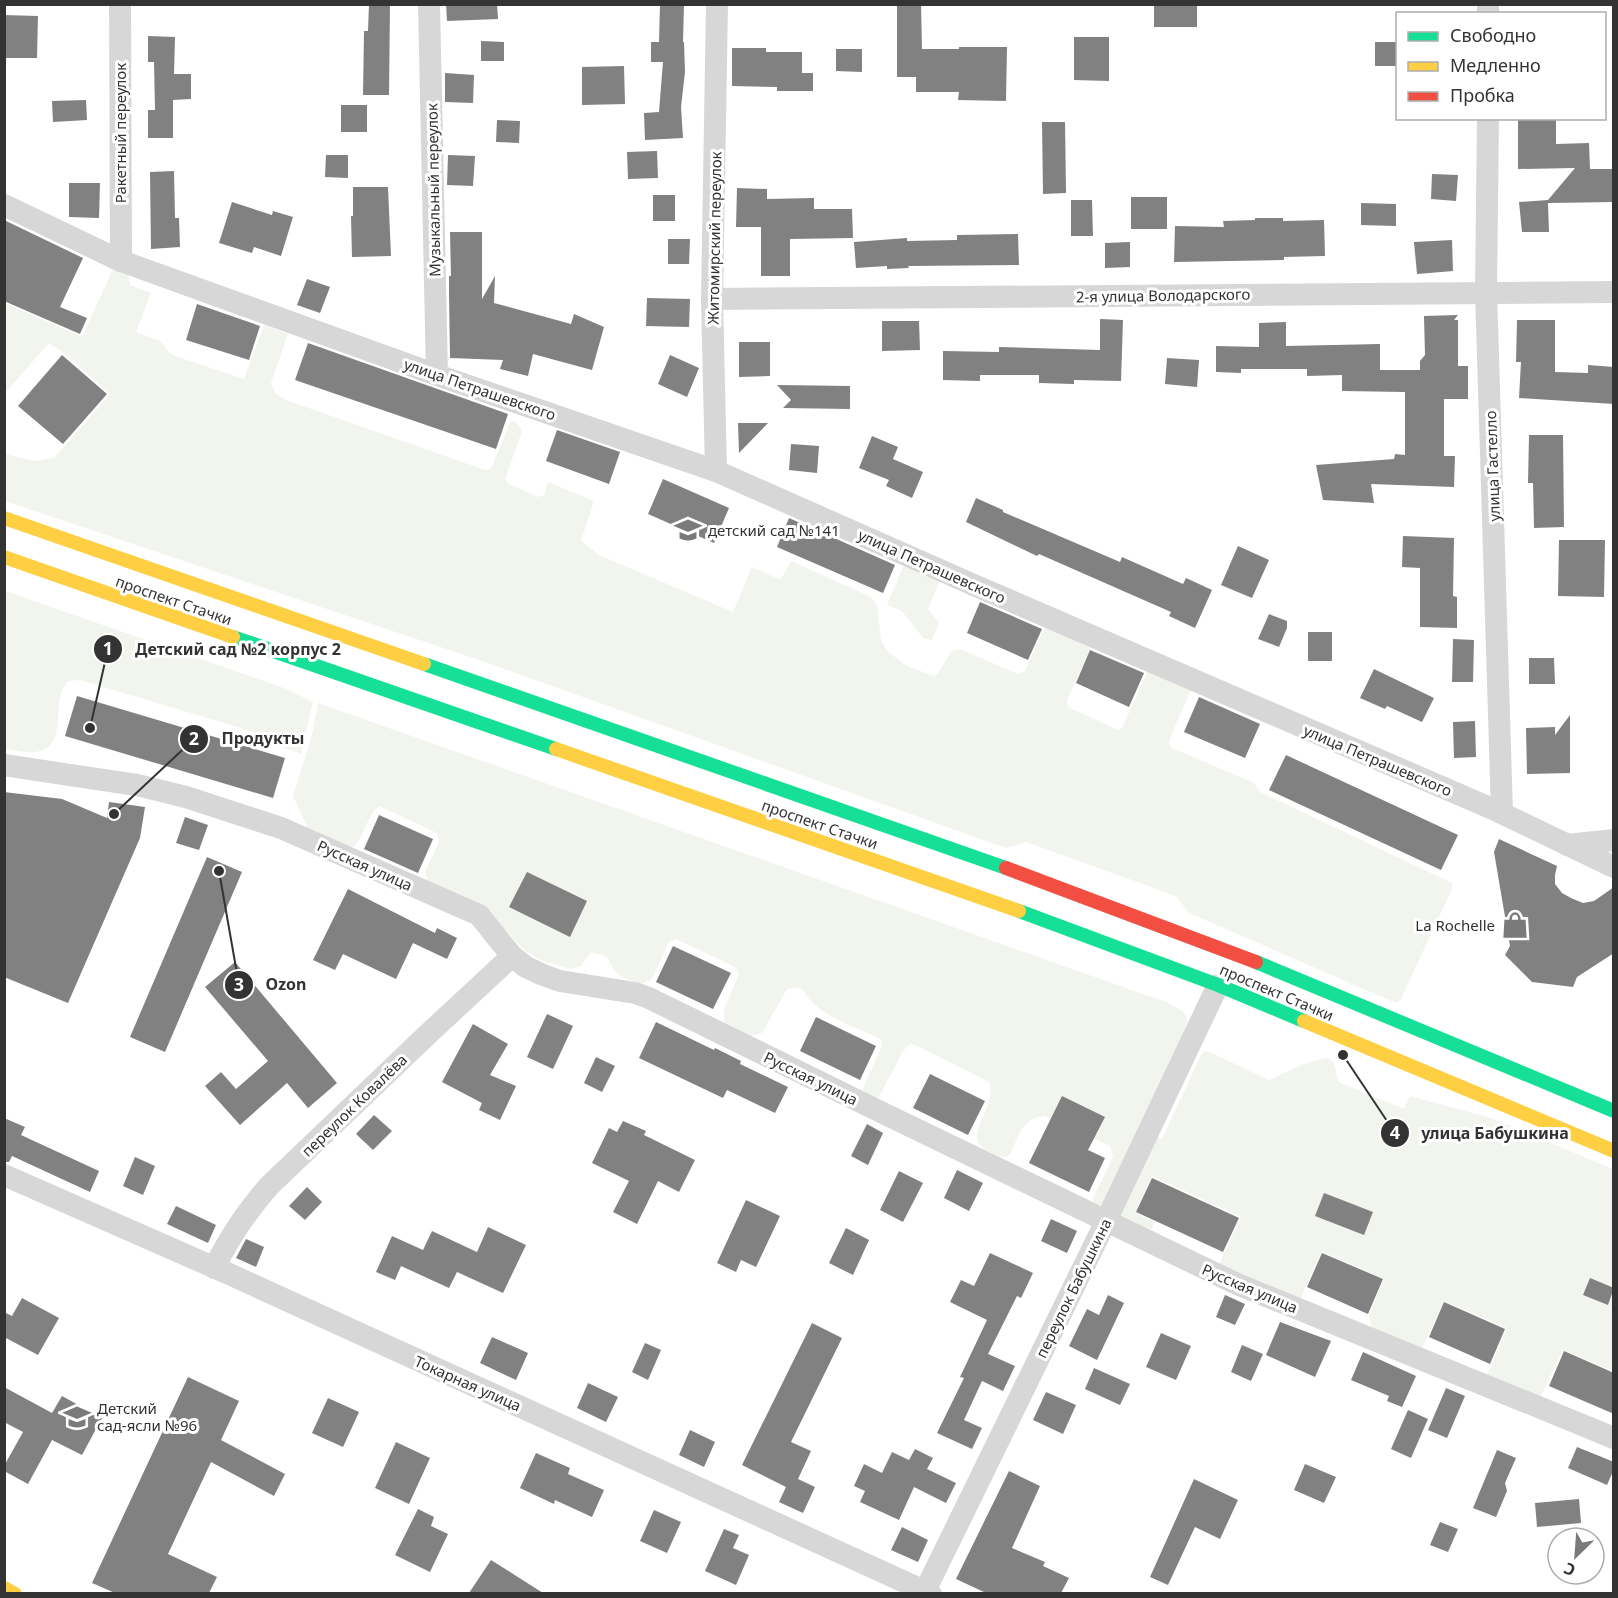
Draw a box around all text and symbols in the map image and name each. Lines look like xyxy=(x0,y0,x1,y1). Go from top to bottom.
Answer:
legend xyxy=(1396,12,1606,120)
text: Свободно xyxy=(1450,23,1536,47)
text: Медленно xyxy=(1450,53,1541,77)
street label: Ракетный переулок xyxy=(110,63,130,203)
text: Пробка xyxy=(1450,83,1515,107)
street label: Музыкальный переулок xyxy=(421,103,445,277)
street label: Житомирский переулок xyxy=(702,151,726,325)
street label: 2-я улица Володарского xyxy=(1076,283,1250,307)
street label: улица Петрашевского xyxy=(401,354,559,424)
street label: улица Гастелло xyxy=(1480,410,1504,522)
school or university icon: детский сад №141 xyxy=(673,515,703,545)
place label: детский сад №141 xyxy=(708,520,840,540)
street label: улица Петрашевского xyxy=(855,524,1009,608)
street label: проспект Стачки xyxy=(113,571,235,629)
callout: Детский сад №2 корпус 2 xyxy=(93,632,353,666)
text: 1 xyxy=(103,636,113,660)
text: Детский сад №2 корпус 2 xyxy=(135,638,341,660)
street label: улица Петрашевского xyxy=(1301,720,1455,800)
callout: Продукты xyxy=(179,722,317,756)
text: 2 xyxy=(189,726,199,750)
text: Продукты xyxy=(221,727,305,749)
street label: проспект Стачки xyxy=(759,795,881,853)
street label: Русская улица xyxy=(314,835,416,895)
shop icon: La Rochelle xyxy=(1500,910,1530,940)
place label: La Rochelle xyxy=(1415,915,1495,935)
street label: проспект Стачки xyxy=(1217,959,1337,1025)
callout: Ozon xyxy=(224,968,319,1002)
text: 3 xyxy=(234,972,244,996)
text: Ozon xyxy=(266,973,306,995)
street label: Русская улица xyxy=(761,1047,861,1109)
street label: переулок Ковалёва xyxy=(297,1049,411,1161)
callout: улица Бабушкина xyxy=(1380,1116,1581,1150)
text: 4 xyxy=(1390,1120,1400,1144)
text: улица Бабушкина xyxy=(1420,1122,1569,1144)
street label: переулок Бабушкина xyxy=(1031,1215,1115,1361)
street label: Русская улица xyxy=(1199,1259,1301,1317)
street label: Токарная улица xyxy=(412,1351,524,1415)
place label: Детский сад-ясли №96 xyxy=(97,1398,197,1435)
school or university icon: Детский сад-ясли №96 xyxy=(62,1402,92,1432)
north arrow xyxy=(1546,1526,1606,1586)
text: С xyxy=(1560,1557,1579,1582)

